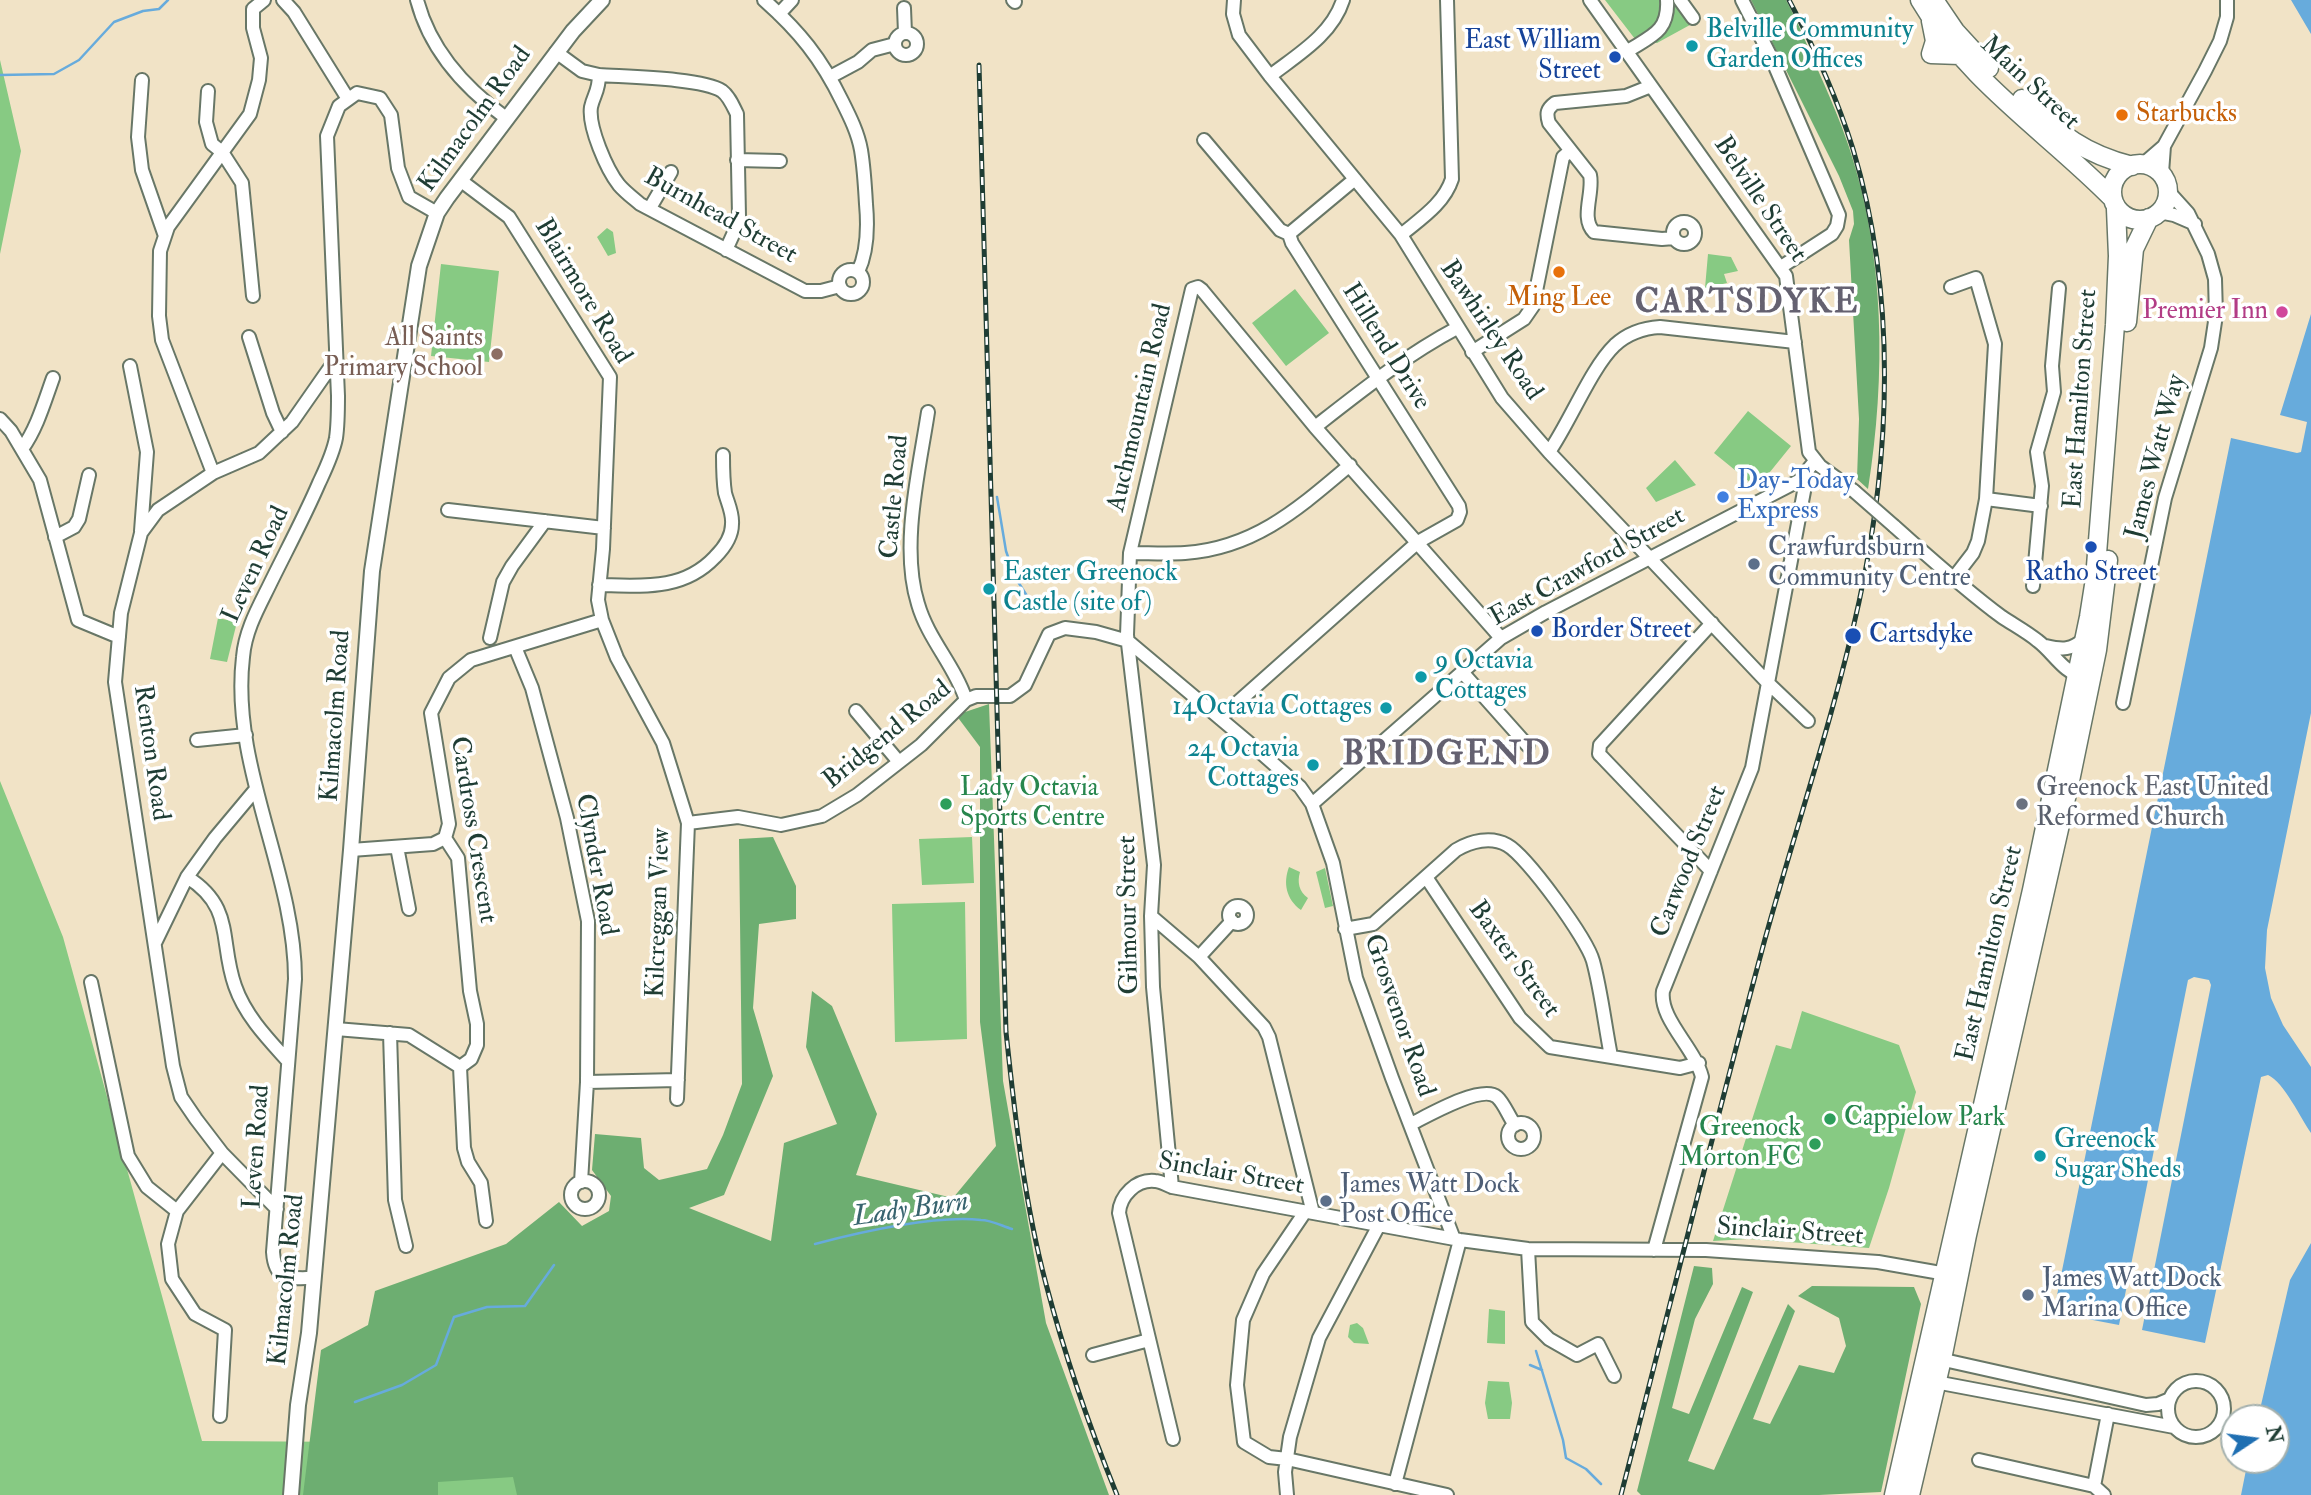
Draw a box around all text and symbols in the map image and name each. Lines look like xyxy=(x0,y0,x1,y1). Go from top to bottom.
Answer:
place label: Belville Community Garden Offices xyxy=(1706,15,1913,76)
place label: East William Street xyxy=(1464,26,1601,88)
street label: Main Street xyxy=(1973,30,2085,138)
marker: Belville Community Garden Offices xyxy=(1684,38,1700,54)
street label: Kilmacolm Road xyxy=(413,41,539,199)
marker: East William Street xyxy=(1607,49,1623,65)
place label: Starbucks xyxy=(2136,99,2237,131)
marker: Starbucks xyxy=(2114,107,2130,123)
street label: Belville Street xyxy=(1706,131,1812,269)
street label: Burnhead Street xyxy=(638,162,802,272)
street label: Blairmore Road xyxy=(526,214,638,370)
street label: Bawhirley Road xyxy=(1432,255,1548,407)
marker: Ming Lee xyxy=(1551,264,1567,280)
street label: Hillend Drive xyxy=(1334,278,1436,416)
place label: Ming Lee xyxy=(1507,283,1611,315)
district label: CARTSDYKE xyxy=(1636,285,1858,325)
street label: East Hamilton Street xyxy=(2059,288,2105,510)
place label: Premier Inn xyxy=(2142,296,2268,328)
street label: Auchmountain Road xyxy=(1102,301,1180,515)
marker: Premier Inn xyxy=(2274,304,2290,320)
place label: All Saints Primary School xyxy=(324,323,483,384)
marker: All Saints Primary School xyxy=(489,346,505,362)
street label: James Watt Way xyxy=(2120,371,2194,543)
street label: Castle Road xyxy=(875,434,917,560)
place label: Day-Today Express xyxy=(1737,466,1854,528)
marker: Day-Today Express xyxy=(1715,489,1731,505)
street label: East Crawford Street xyxy=(1485,501,1691,635)
street label: Leven Road xyxy=(216,502,298,628)
place label: Crawfurdsburn Community Centre xyxy=(1768,533,1971,594)
marker: Ratho Street xyxy=(2083,539,2099,555)
marker: Crawfurdsburn Community Centre xyxy=(1746,556,1762,572)
place label: Easter Greenock Castle (site of) xyxy=(1003,558,1178,620)
place label: Ratho Street xyxy=(2025,558,2157,590)
marker: Easter Greenock Castle (site of) xyxy=(981,581,997,597)
place label: Border Street xyxy=(1551,615,1692,647)
place label: Cartsdyke xyxy=(1869,620,1973,652)
marker: Border Street xyxy=(1529,623,1545,639)
marker: Cartsdyke xyxy=(1843,626,1863,646)
street label: Kilmacolm Road xyxy=(315,629,359,803)
place label: 9 Octavia Cottages xyxy=(1435,646,1533,708)
marker: 9 Octavia Cottages xyxy=(1413,669,1429,685)
street label: Bridgend Road xyxy=(818,675,958,797)
street label: Renton Road xyxy=(125,683,175,823)
place label: 14Octavia Cottages xyxy=(1172,692,1372,724)
marker: 14Octavia Cottages xyxy=(1378,700,1394,716)
street label: Cardross Crescent xyxy=(442,734,502,926)
place label: 24 Octavia Cottages xyxy=(1187,734,1299,796)
district label: BRIDGEND xyxy=(1343,737,1551,777)
marker: 24 Octavia Cottages xyxy=(1305,757,1321,773)
place label: Lady Octavia Sports Centre xyxy=(960,773,1105,834)
place label: Greenock East United Reformed Church xyxy=(2036,773,2269,834)
street label: Carwood Street xyxy=(1645,781,1735,943)
street label: Clynder Road xyxy=(567,792,623,938)
marker: Lady Octavia Sports Centre xyxy=(938,796,954,812)
marker: Greenock East United Reformed Church xyxy=(2014,796,2030,812)
street label: Kilcreggan View xyxy=(641,828,679,998)
street label: Gilmour Street xyxy=(1113,835,1147,995)
street label: East Hamilton Street xyxy=(1951,843,2031,1065)
street label: Baxter Street xyxy=(1460,896,1566,1024)
street label: Grosvenor Road xyxy=(1356,931,1440,1101)
street label: Leven Road xyxy=(238,1084,278,1210)
place label: Cappielow Park xyxy=(1844,1103,2005,1135)
marker: Cappielow Park xyxy=(1822,1111,1838,1127)
place label: Greenock Morton FC xyxy=(1679,1113,1801,1174)
place label: Greenock Sugar Sheds xyxy=(2054,1125,2181,1186)
marker: Greenock Morton FC xyxy=(1807,1136,1823,1152)
street label: Sinclair Street xyxy=(1156,1147,1306,1203)
marker: Greenock Sugar Sheds xyxy=(2032,1148,2048,1164)
place label: James Watt Dock Post Office xyxy=(1340,1170,1520,1232)
water label: Lady Burn xyxy=(851,1186,971,1236)
street label: Kilmacolm Road xyxy=(263,1193,313,1367)
marker: James Watt Dock Post Office xyxy=(1318,1193,1334,1209)
street label: Sinclair Street xyxy=(1715,1212,1865,1254)
place label: James Watt Dock Marina Office xyxy=(2042,1264,2222,1326)
marker: James Watt Dock Marina Office xyxy=(2020,1287,2036,1303)
north arrow xyxy=(2220,1404,2290,1474)
text: N xyxy=(2260,1424,2287,1446)

